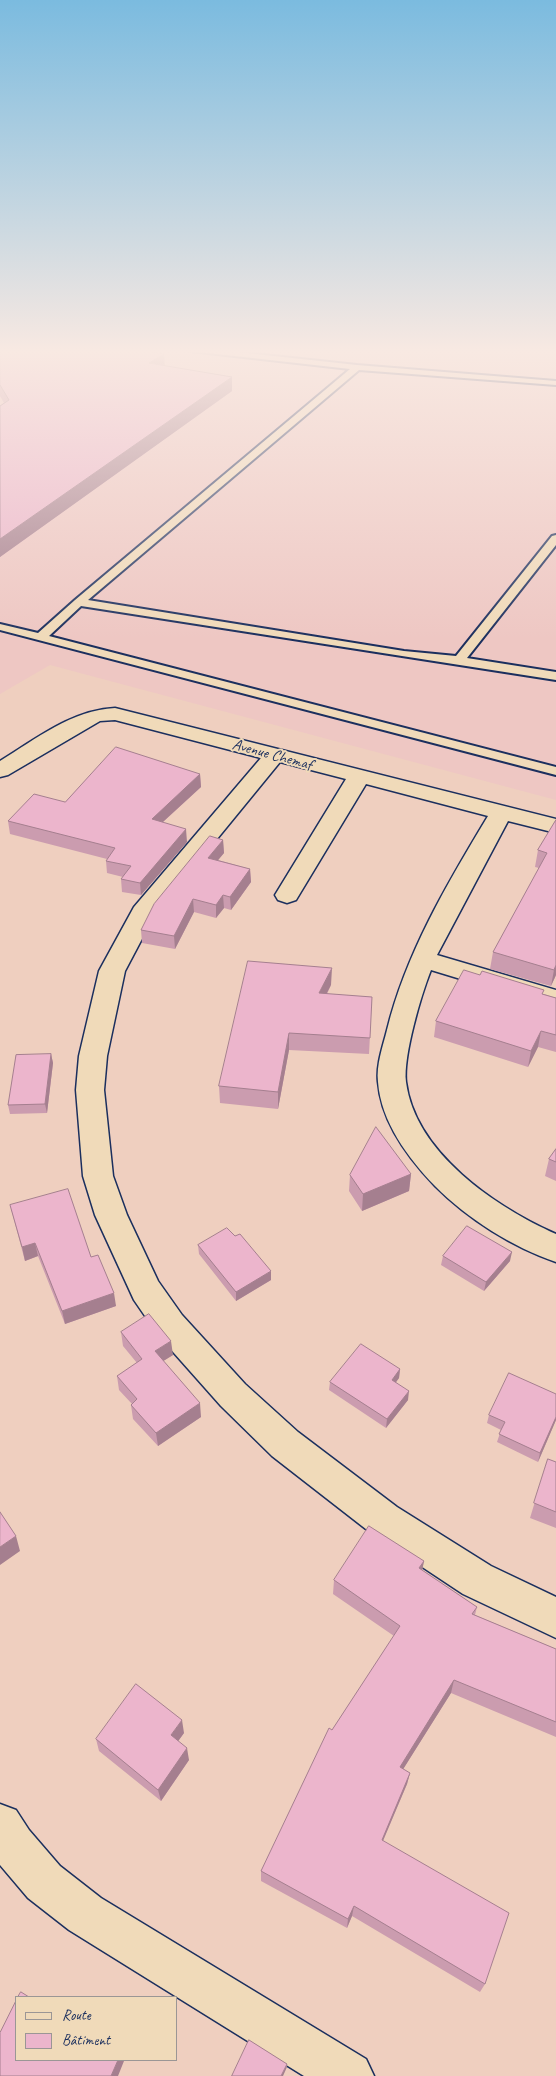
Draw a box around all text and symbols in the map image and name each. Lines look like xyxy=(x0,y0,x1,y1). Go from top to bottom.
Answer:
street label: Avenue Chemaf xyxy=(230,735,314,775)
legend xyxy=(15,1996,178,2061)
text: Route xyxy=(62,2006,91,2025)
text: Bâtiment xyxy=(62,2031,110,2050)

